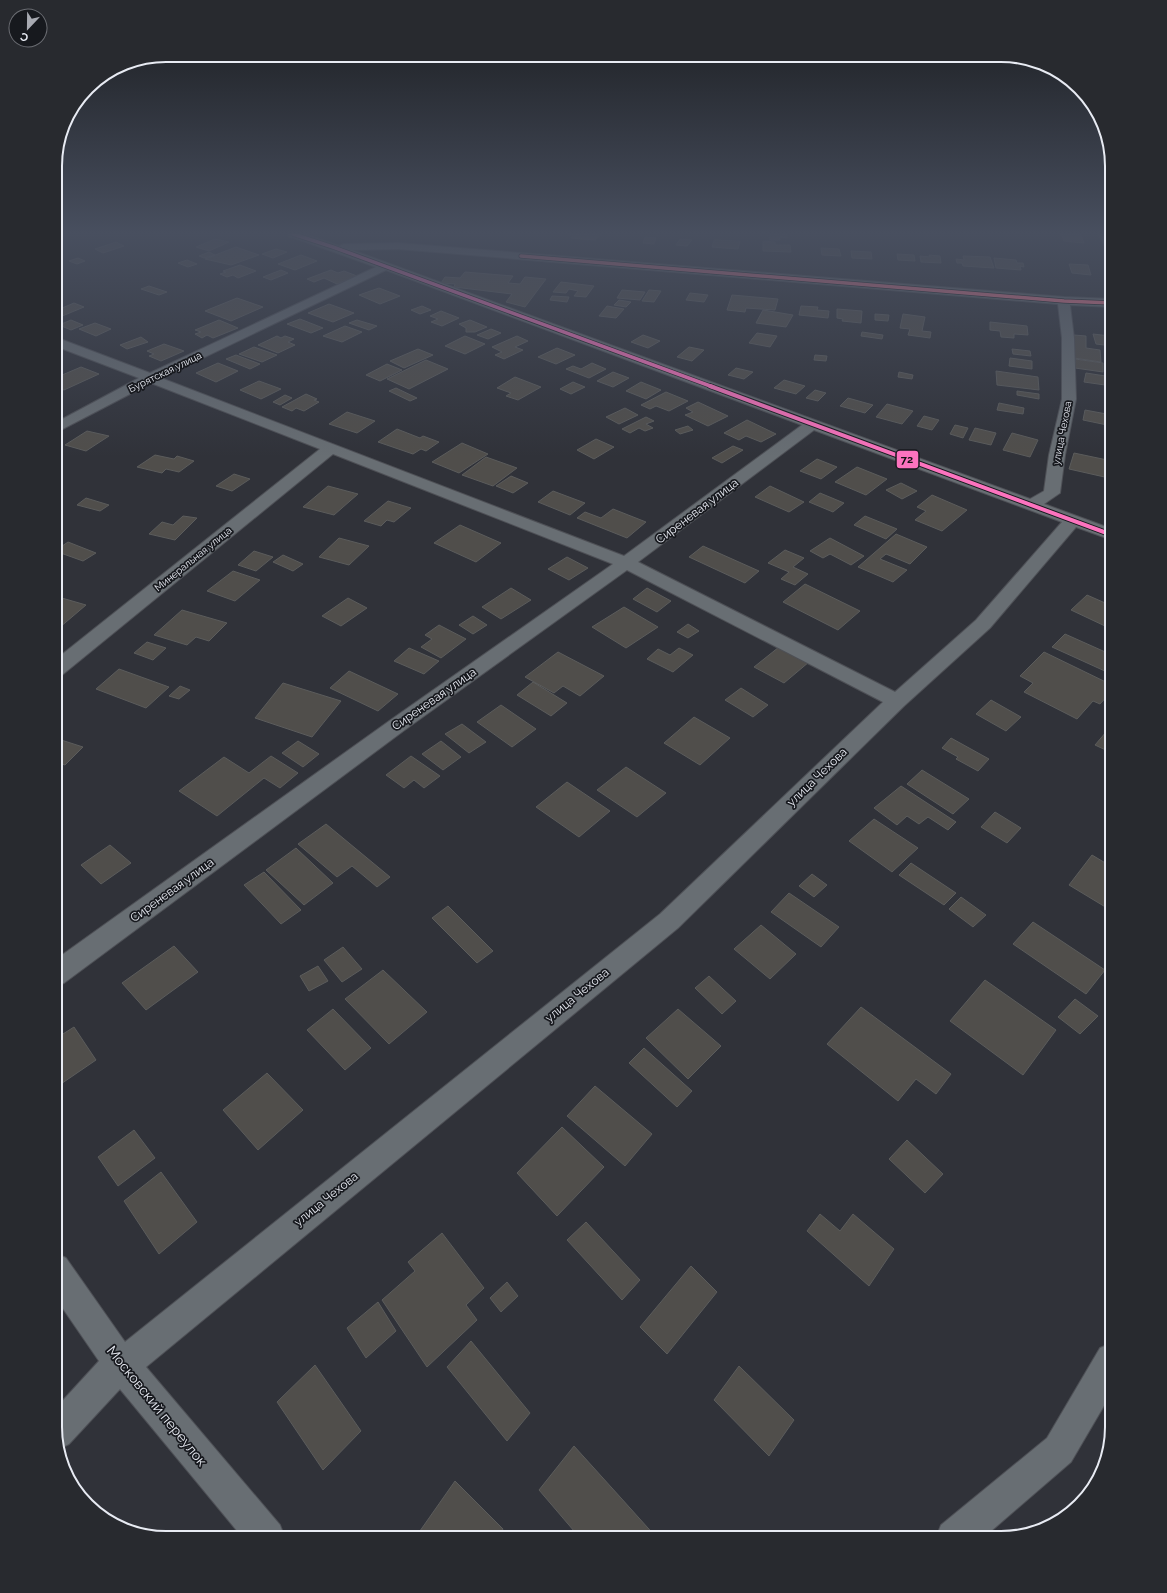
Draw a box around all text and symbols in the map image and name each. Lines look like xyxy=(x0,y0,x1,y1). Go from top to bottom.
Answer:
north arrow xyxy=(8,8,48,48)
text: С xyxy=(18,29,30,44)
street label: Бурятская улица xyxy=(127,350,203,394)
street label: улица Чехова xyxy=(1050,400,1074,466)
line badge: 72 xyxy=(896,450,919,469)
text: 72 xyxy=(901,453,913,466)
street label: Сиреневая улица xyxy=(653,475,741,547)
street label: Минеральная улица xyxy=(152,525,234,593)
street label: Сиреневая улица xyxy=(389,665,479,733)
street label: улица Чехова xyxy=(784,745,850,809)
street label: Сиреневая улица xyxy=(128,855,216,925)
street label: улица Чехова xyxy=(542,965,612,1025)
street label: улица Чехова xyxy=(291,1169,361,1229)
street label: Московский переулок xyxy=(104,1343,210,1469)

